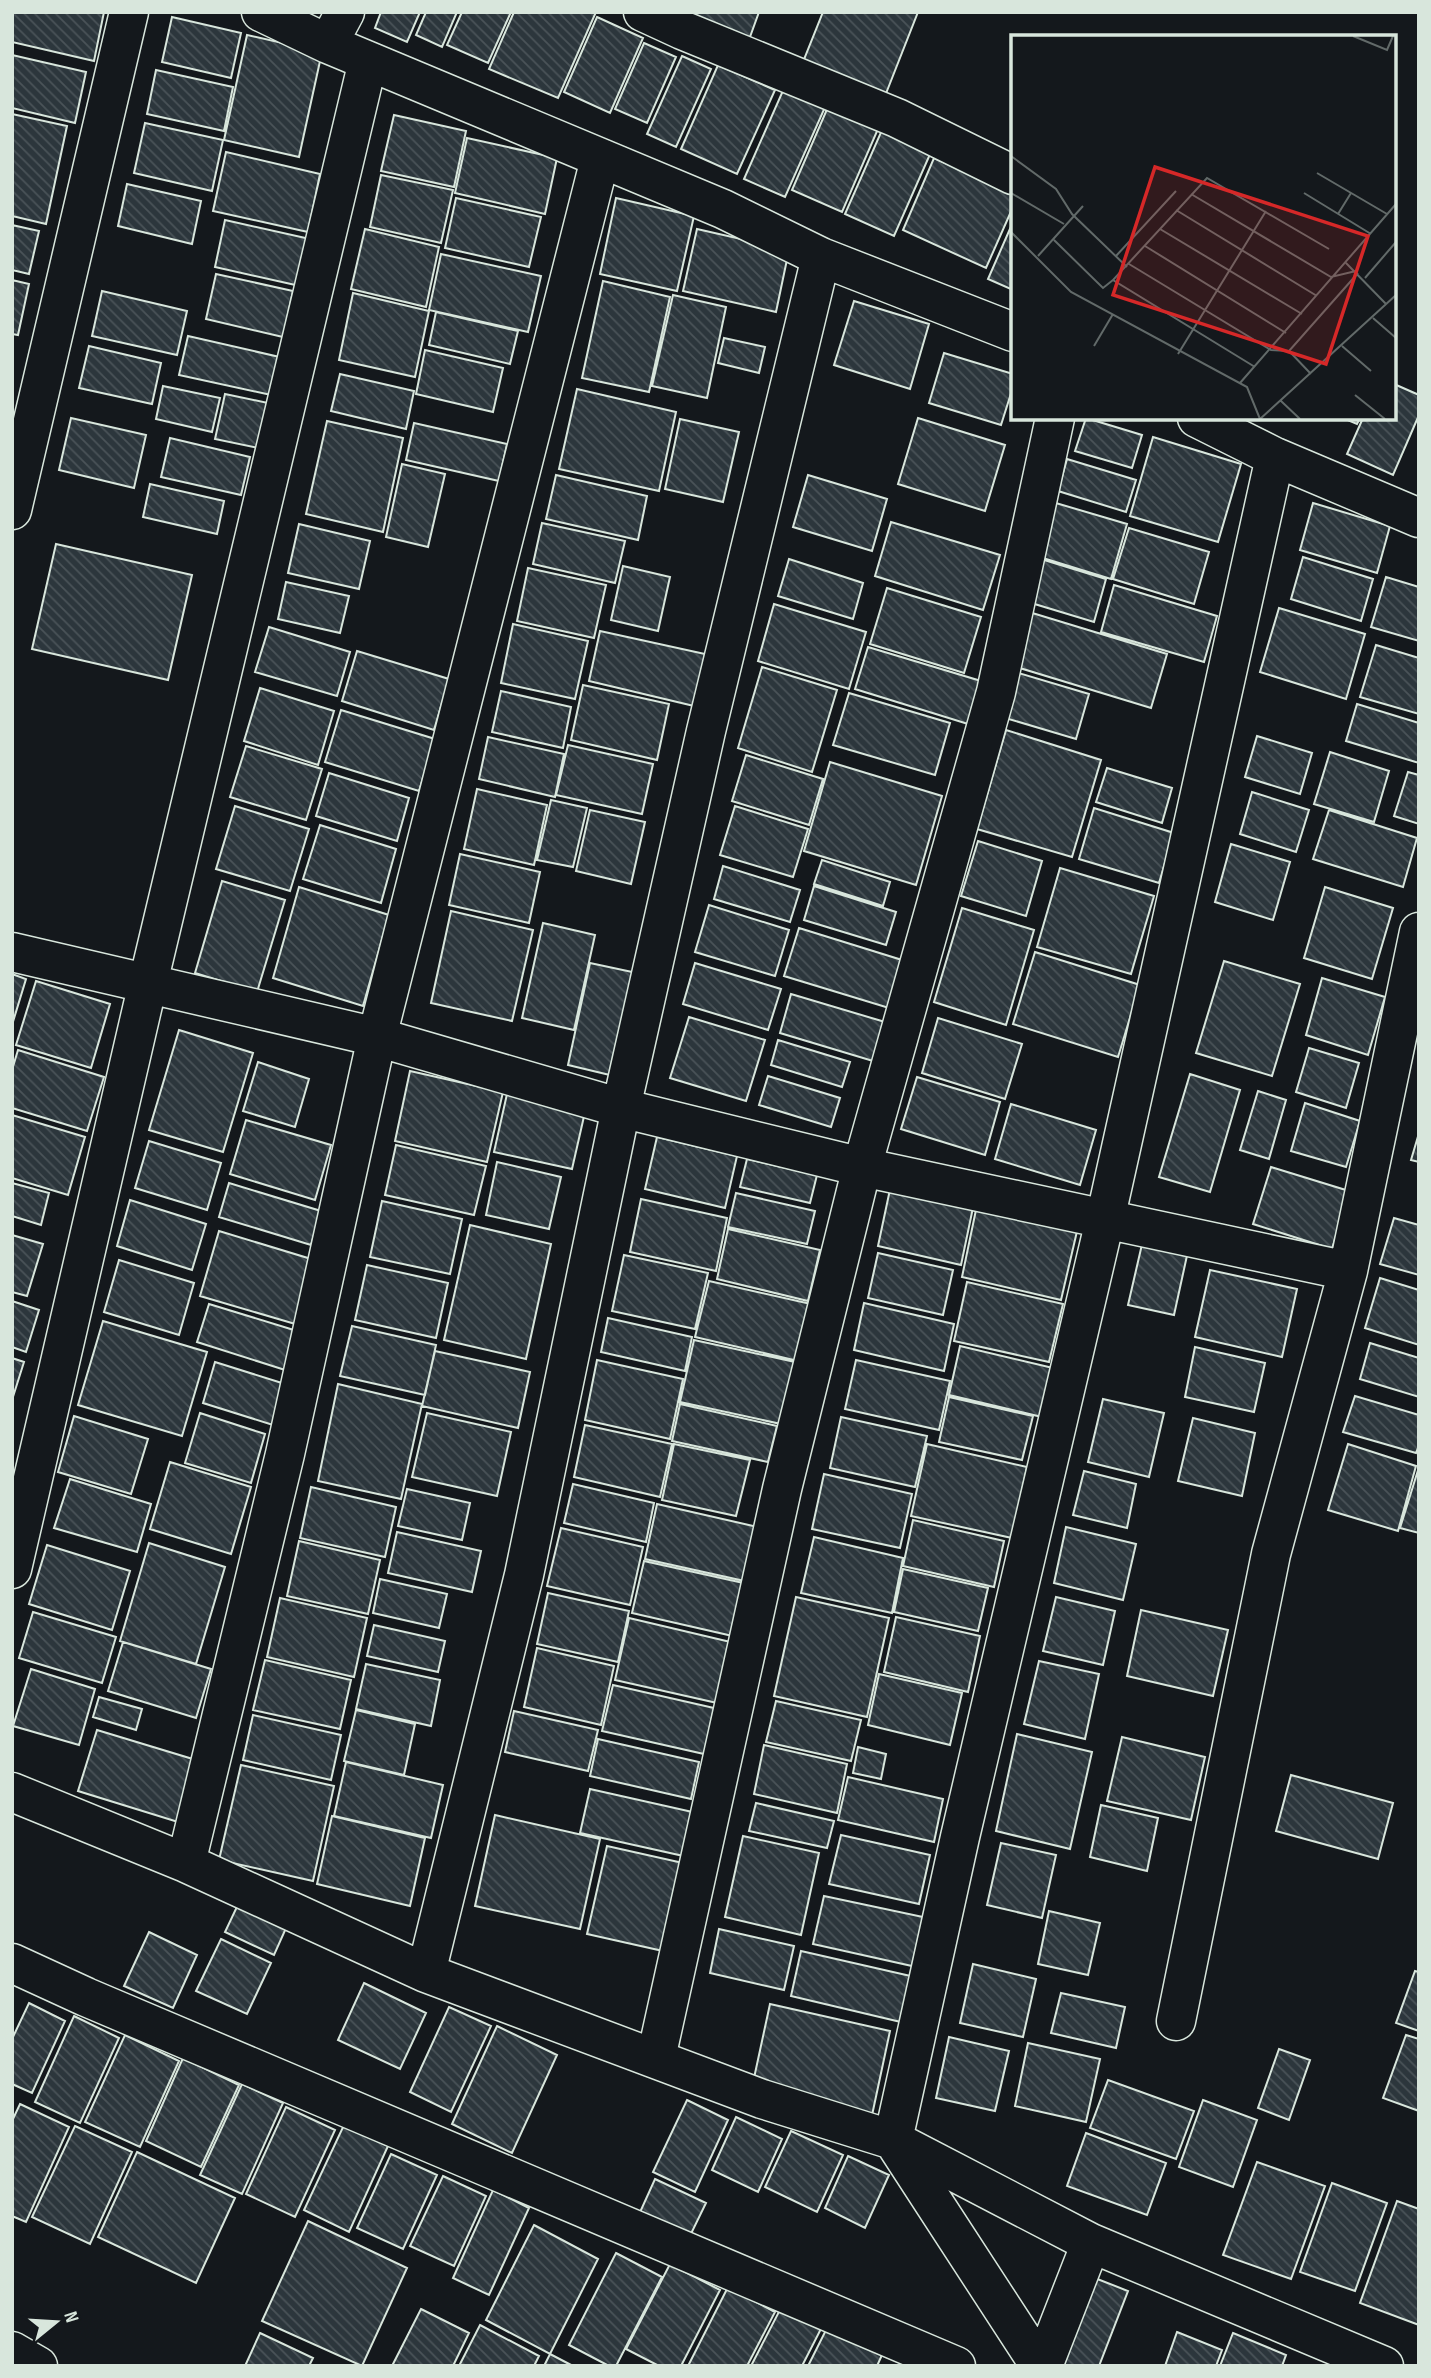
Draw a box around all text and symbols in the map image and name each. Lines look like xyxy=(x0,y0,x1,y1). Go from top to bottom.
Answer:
inset map xyxy=(1011,35,1396,420)
north arrow xyxy=(21,2287,91,2357)
text: N xyxy=(58,2309,83,2326)

